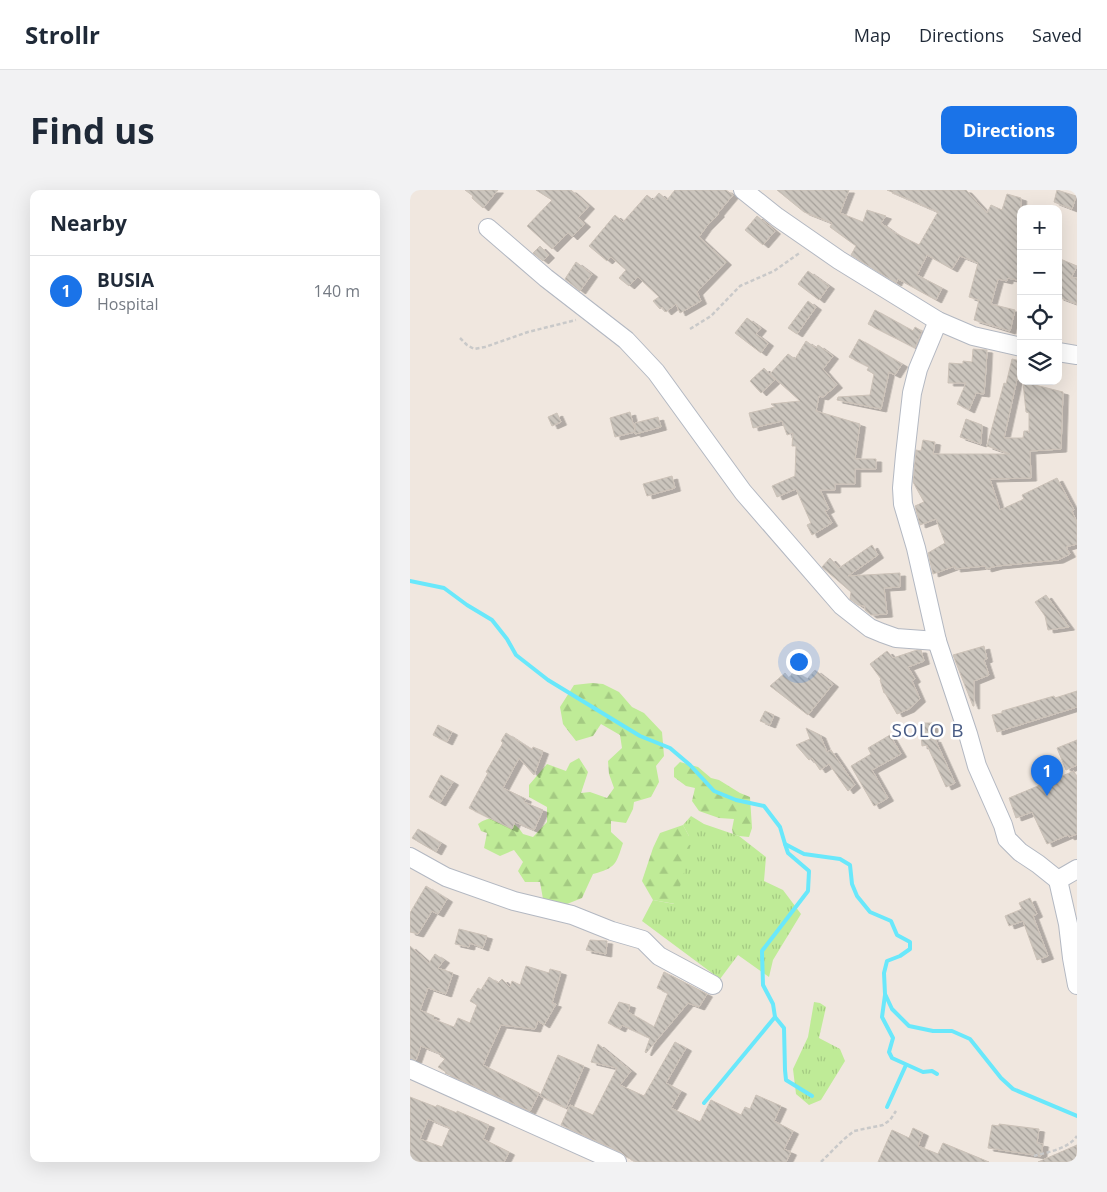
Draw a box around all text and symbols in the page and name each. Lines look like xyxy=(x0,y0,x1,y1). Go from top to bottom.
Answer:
text: Strollr xyxy=(25,18,100,51)
text: Map xyxy=(854,23,891,47)
text: Directions xyxy=(919,23,1004,47)
text: Saved xyxy=(1032,23,1082,47)
button: Directions xyxy=(941,106,1077,154)
text: Find us xyxy=(30,107,155,154)
map controls xyxy=(1017,205,1062,385)
button: + xyxy=(1017,205,1062,250)
text: Nearby xyxy=(50,209,127,237)
button: − xyxy=(1017,250,1062,295)
text: BUSIA xyxy=(97,267,154,293)
text: 1 xyxy=(61,280,71,302)
text: 140 m xyxy=(314,280,360,302)
text: Hospital xyxy=(97,293,159,315)
button: locate xyxy=(1017,295,1062,340)
button: layers xyxy=(1017,340,1062,385)
your location xyxy=(786,649,812,675)
district label: SOLO B xyxy=(891,717,965,743)
pin: 1 xyxy=(1031,755,1063,796)

